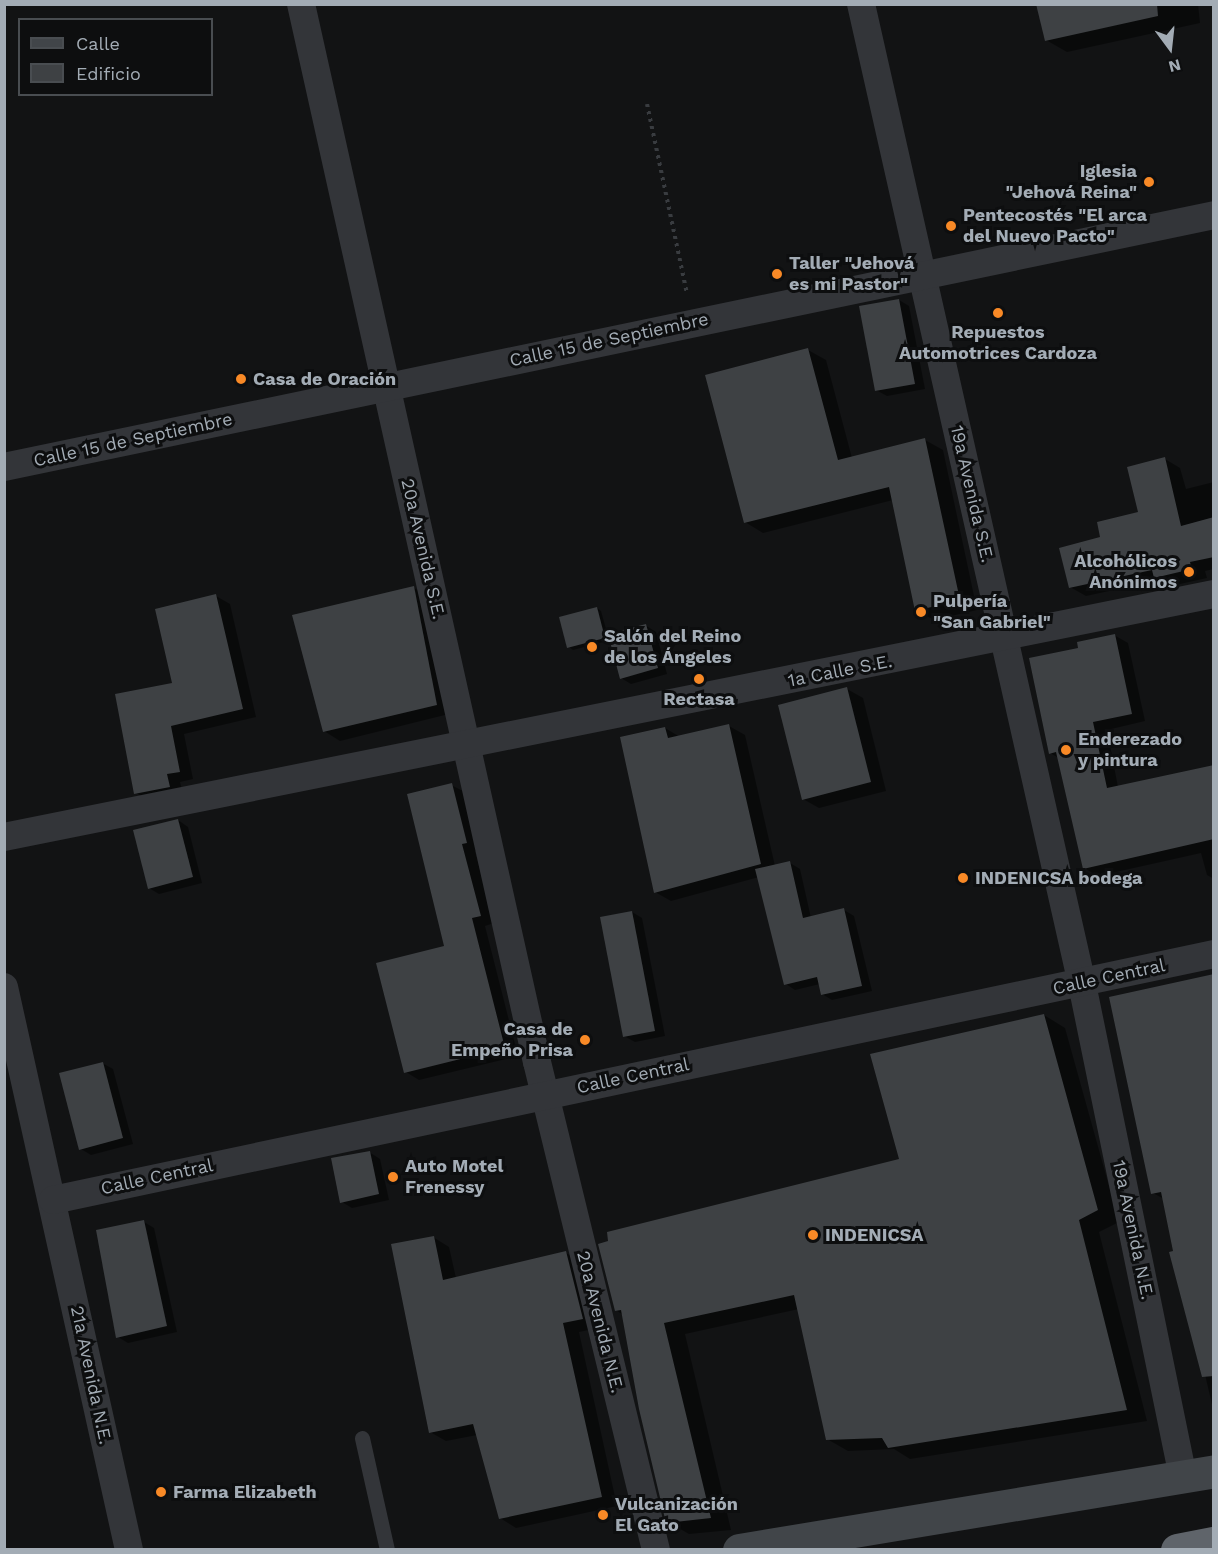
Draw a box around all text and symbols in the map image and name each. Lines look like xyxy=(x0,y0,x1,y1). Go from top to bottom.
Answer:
legend xyxy=(18,18,213,96)
north arrow xyxy=(1140,18,1200,78)
text: Calle xyxy=(76,33,120,54)
text: N xyxy=(1167,55,1183,77)
text: Edificio xyxy=(76,63,141,84)
place label: Iglesia "Jehová Reina" xyxy=(1005,161,1137,204)
marker: Iglesia "Jehová Reina" xyxy=(1142,175,1156,189)
place label: Pentecostés "El arca del Nuevo Pacto" xyxy=(963,205,1147,248)
marker: Pentecostés "El arca del Nuevo Pacto" xyxy=(944,219,958,233)
place label: Taller "Jehová es mi Pastor" xyxy=(789,253,915,296)
marker: Taller "Jehová es mi Pastor" xyxy=(770,267,784,281)
marker: Repuestos Automotrices Cardoza xyxy=(991,306,1005,320)
street label: Calle 15 de Septiembre xyxy=(507,308,711,372)
place label: Repuestos Automotrices Cardoza xyxy=(899,322,1097,364)
place label: Casa de Oración xyxy=(253,368,396,390)
marker: Casa de Oración xyxy=(234,372,248,386)
street label: Calle 15 de Septiembre xyxy=(31,408,235,472)
street label: 19a Avenida S.E. xyxy=(946,423,998,565)
street label: 20a Avenida S.E. xyxy=(396,476,450,622)
place label: Alcohólicos Anónimos xyxy=(1074,551,1177,594)
marker: Alcohólicos Anónimos xyxy=(1182,565,1196,579)
place label: Pulpería "San Gabriel" xyxy=(933,591,1051,634)
marker: Pulpería "San Gabriel" xyxy=(914,605,928,619)
place label: Salón del Reino de los Ángeles xyxy=(604,626,742,668)
marker: Salón del Reino de los Ángeles xyxy=(585,640,599,654)
street label: 1a Calle S.E. xyxy=(786,650,894,692)
marker: Rectasa xyxy=(692,672,706,686)
place label: Rectasa xyxy=(663,688,735,710)
place label: Enderezado y pintura xyxy=(1078,729,1182,771)
marker: Enderezado y pintura xyxy=(1059,743,1073,757)
place label: INDENICSA bodega xyxy=(975,867,1143,889)
marker: INDENICSA bodega xyxy=(956,871,970,885)
street label: Calle Central xyxy=(1051,955,1167,999)
place label: Casa de Empeño Prisa xyxy=(451,1019,573,1062)
marker: Casa de Empeño Prisa xyxy=(578,1033,592,1047)
street label: Calle Central xyxy=(575,1054,691,1098)
street label: Calle Central xyxy=(99,1155,215,1199)
place label: Auto Motel Frenessy xyxy=(405,1156,503,1198)
street label: 19a Avenida N.E. xyxy=(1108,1158,1158,1302)
marker: Auto Motel Frenessy xyxy=(386,1170,400,1184)
place label: INDENICSA xyxy=(825,1224,923,1246)
marker: INDENICSA xyxy=(806,1228,820,1242)
street label: 20a Avenida N.E. xyxy=(572,1248,628,1396)
street label: 21a Avenida N.E. xyxy=(66,1303,116,1447)
place label: Farma Elizabeth xyxy=(173,1481,317,1503)
marker: Farma Elizabeth xyxy=(154,1485,168,1499)
place label: Vulcanización El Gato xyxy=(615,1494,738,1537)
marker: Vulcanización El Gato xyxy=(596,1508,610,1522)

